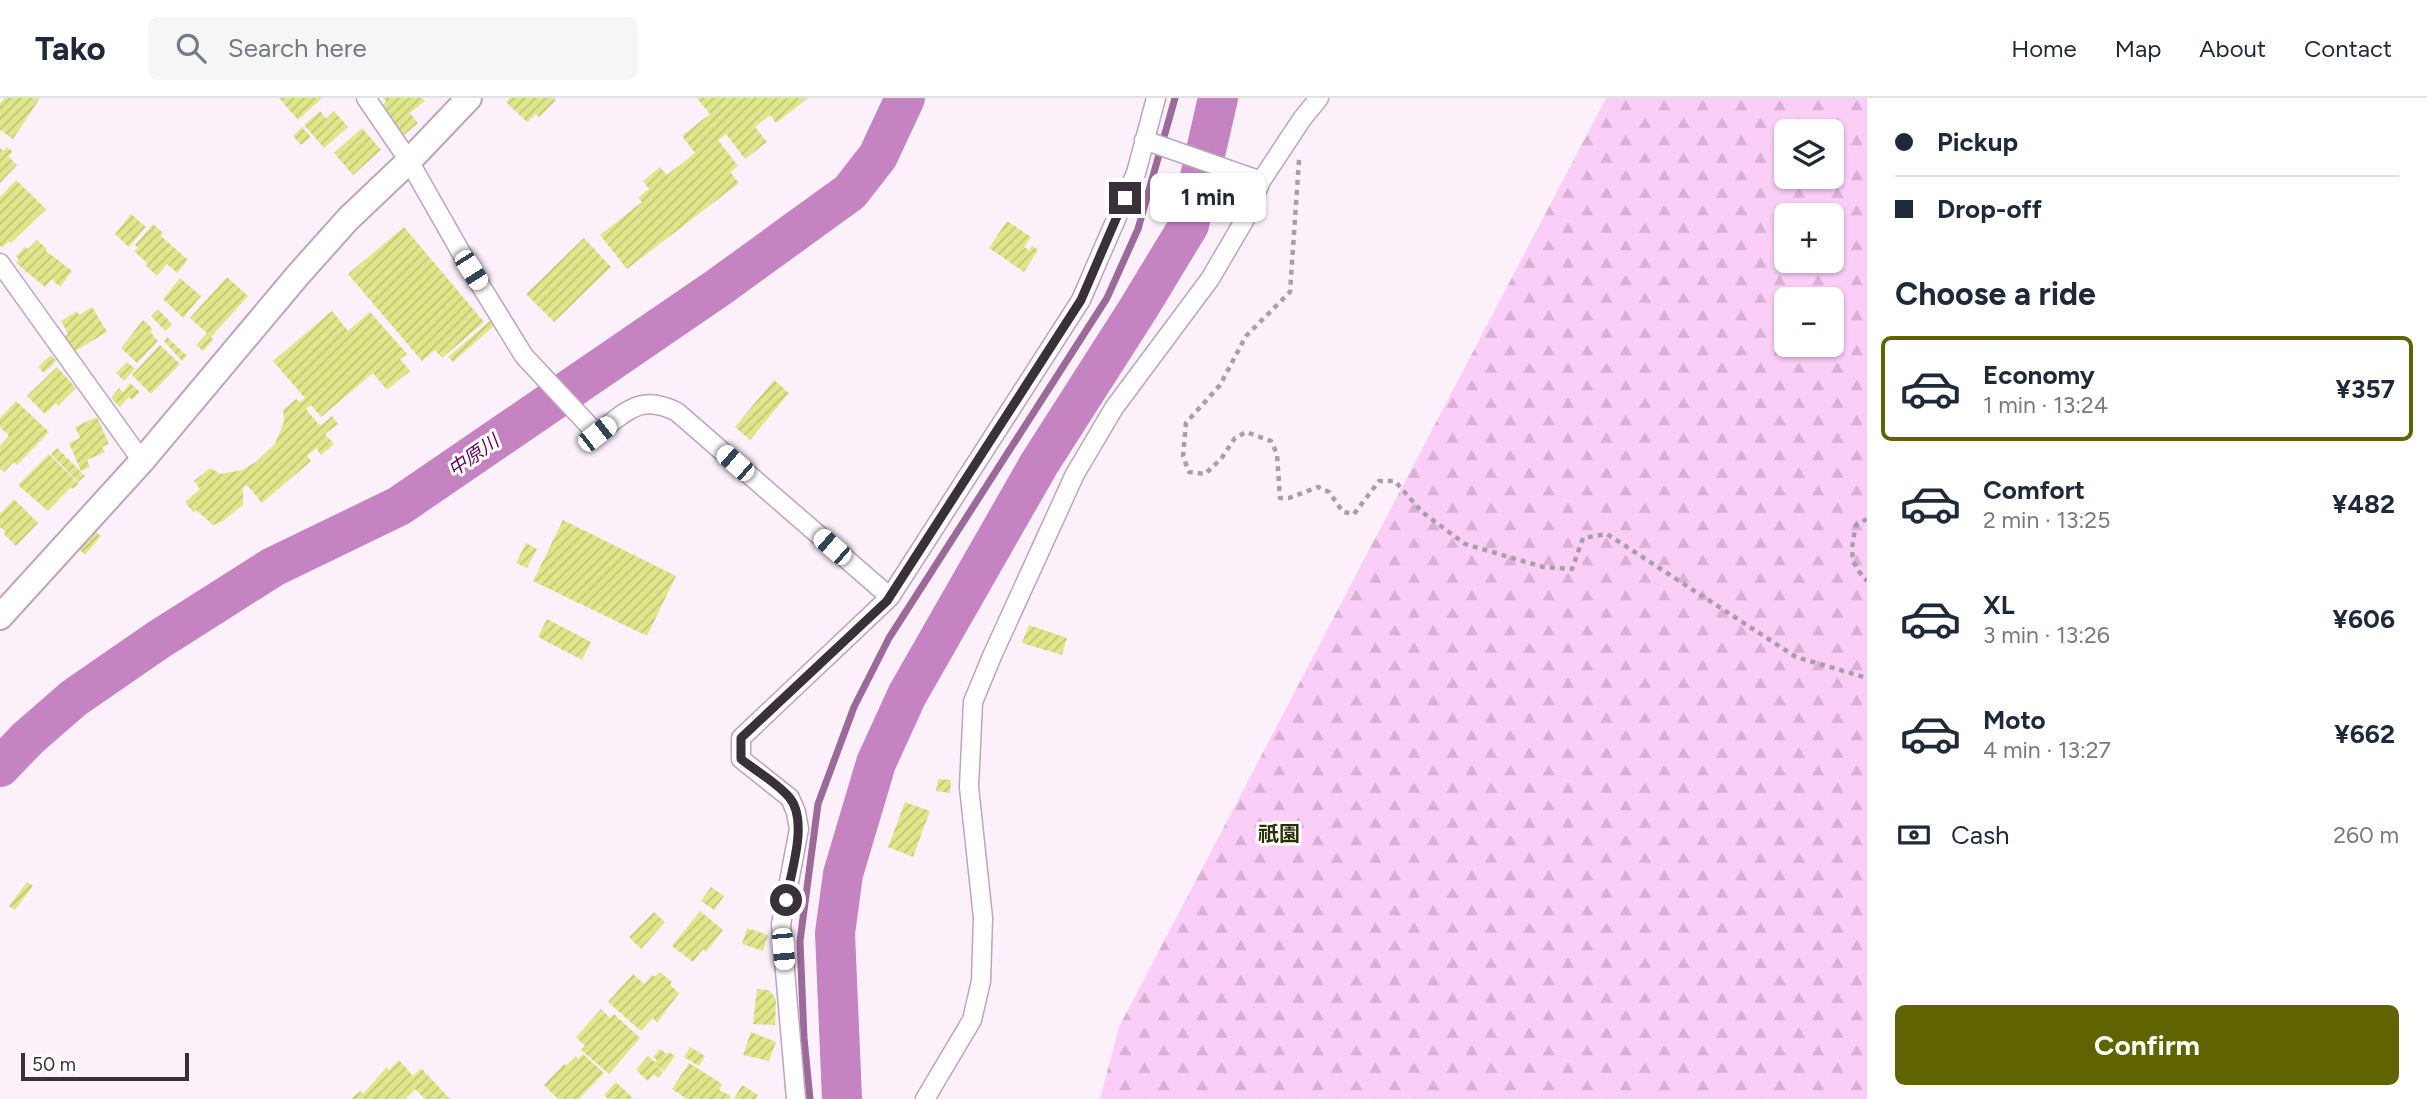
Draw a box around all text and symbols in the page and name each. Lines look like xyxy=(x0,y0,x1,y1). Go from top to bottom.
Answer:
search box xyxy=(148,17,638,80)
text: Tako xyxy=(35,29,106,68)
icon: search xyxy=(172,29,210,67)
text: Search here xyxy=(228,32,367,64)
text: Home xyxy=(2011,34,2077,63)
text: Map xyxy=(2115,34,2161,63)
text: About xyxy=(2199,34,2266,63)
text: Contact xyxy=(2304,34,2392,63)
map controls xyxy=(1774,119,1844,357)
button: layers xyxy=(1774,119,1844,189)
text: Pickup xyxy=(1937,126,2018,158)
callout: 1 min xyxy=(1150,174,1265,222)
route end xyxy=(1109,182,1141,214)
text: 1 min xyxy=(1181,183,1235,211)
text: Drop-off xyxy=(1937,193,2042,225)
button: + xyxy=(1774,203,1844,273)
car xyxy=(451,247,492,293)
text: Choose a ride xyxy=(1895,275,2096,313)
button: − xyxy=(1774,287,1844,357)
icon: car xyxy=(1899,357,1962,420)
text: Economy xyxy=(1983,359,2095,391)
text: ¥357 xyxy=(2335,373,2395,405)
text: 1 min · 13:24 xyxy=(1983,391,2108,419)
car xyxy=(574,413,621,455)
water label: 中原川 xyxy=(443,428,505,481)
car xyxy=(713,441,758,485)
icon: car xyxy=(1899,472,1962,535)
text: Comfort xyxy=(1983,474,2085,506)
text: ¥482 xyxy=(2332,488,2395,520)
text: 2 min · 13:25 xyxy=(1983,506,2110,534)
car xyxy=(810,525,855,569)
icon: car xyxy=(1899,587,1962,650)
text: XL xyxy=(1983,589,2015,621)
text: ¥606 xyxy=(2332,603,2395,635)
text: 3 min · 13:26 xyxy=(1983,621,2110,649)
icon: car xyxy=(1899,702,1962,765)
text: Moto xyxy=(1983,704,2046,736)
text: ¥662 xyxy=(2334,718,2395,750)
text: 4 min · 13:27 xyxy=(1983,736,2111,764)
icon: cash xyxy=(1895,816,1933,854)
text: Cash xyxy=(1951,819,2010,851)
district label: 祇園 xyxy=(1258,821,1300,846)
text: 260 m xyxy=(2333,821,2399,849)
route start xyxy=(770,884,802,916)
car xyxy=(771,927,796,971)
button: Confirm xyxy=(1895,1005,2399,1085)
scale bar xyxy=(21,1050,189,1082)
text: 50 m xyxy=(32,1053,76,1076)

